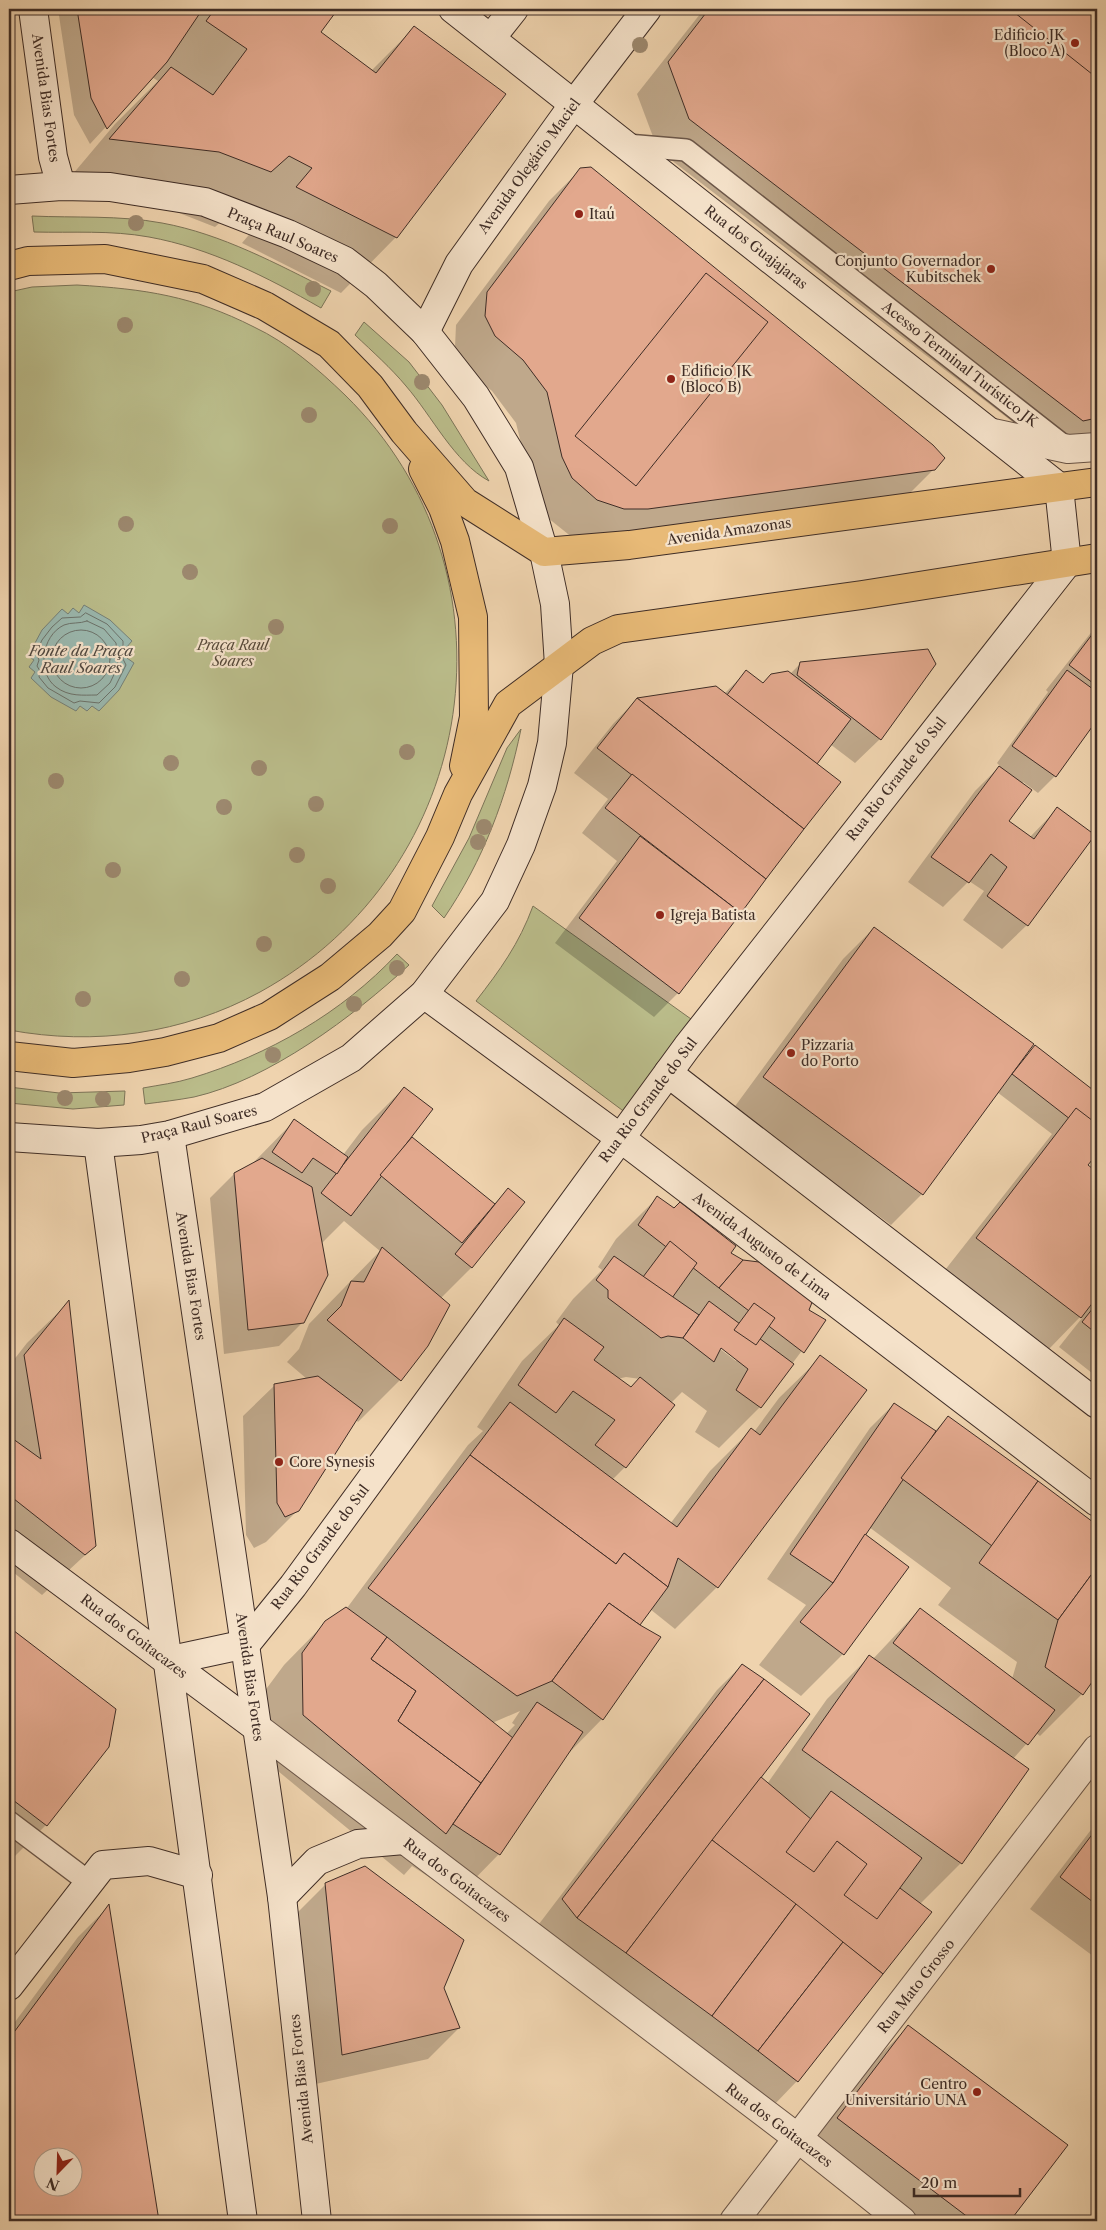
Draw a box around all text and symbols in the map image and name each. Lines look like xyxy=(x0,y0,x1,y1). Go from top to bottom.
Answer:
place label: Edificio JK (Bloco A) xyxy=(994,26,1066,60)
street label: Avenida Bias Fortes xyxy=(28,31,64,164)
marker: Edificio JK (Bloco A) xyxy=(1069,37,1081,49)
street label: Avenida Olegário Maciel xyxy=(473,95,584,238)
street label: Rua dos Guajajaras xyxy=(701,201,811,293)
street label: Praça Raul Soares xyxy=(225,203,341,267)
place label: Itaú xyxy=(589,205,615,223)
marker: Itaú xyxy=(573,208,585,220)
place label: Conjunto Governador Kubitschek xyxy=(835,252,982,286)
marker: Conjunto Governador Kubitschek xyxy=(985,263,997,275)
street label: Acesso Terminal Turístico JK xyxy=(878,297,1042,431)
place label: Edificio JK (Bloco B) xyxy=(681,362,753,396)
marker: Edificio JK (Bloco B) xyxy=(665,373,677,385)
street label: Avenida Amazonas xyxy=(665,513,792,549)
park label: Praça Raul Soares xyxy=(196,636,270,670)
water label: Fonte da Praça Raul Soares xyxy=(28,641,133,677)
street label: Rua Rio Grande do Sul xyxy=(842,714,950,844)
place label: Igreja Batista xyxy=(670,906,756,924)
marker: Igreja Batista xyxy=(654,909,666,921)
street label: Rua Rio Grande do Sul xyxy=(595,1034,701,1166)
place label: Pizzaria do Porto xyxy=(801,1036,859,1070)
marker: Pizzaria do Porto xyxy=(785,1047,797,1059)
street label: Praça Raul Soares xyxy=(139,1101,259,1147)
street label: Avenida Augusto de Lima xyxy=(688,1188,835,1304)
street label: Avenida Bias Fortes xyxy=(172,1209,210,1342)
place label: Core Synesis xyxy=(289,1453,375,1471)
marker: Core Synesis xyxy=(273,1456,285,1468)
street label: Rua Rio Grande do Sul xyxy=(267,1481,373,1613)
street label: Rua dos Goitacazes xyxy=(77,1590,191,1682)
street label: Avenida Bias Fortes xyxy=(232,1610,268,1743)
street label: Rua dos Goitacazes xyxy=(400,1834,514,1926)
street label: Rua Mato Grosso xyxy=(874,1935,958,2037)
street label: Avenida Bias Fortes xyxy=(285,2013,317,2146)
place label: Centro Universitário UNA xyxy=(845,2075,968,2109)
street label: Rua dos Goitacazes xyxy=(722,2079,836,2171)
marker: Centro Universitário UNA xyxy=(971,2086,983,2098)
north arrow xyxy=(32,2148,82,2198)
scale bar xyxy=(914,2165,1020,2197)
text: N xyxy=(44,2173,62,2195)
text: 20 m xyxy=(921,2173,957,2192)

